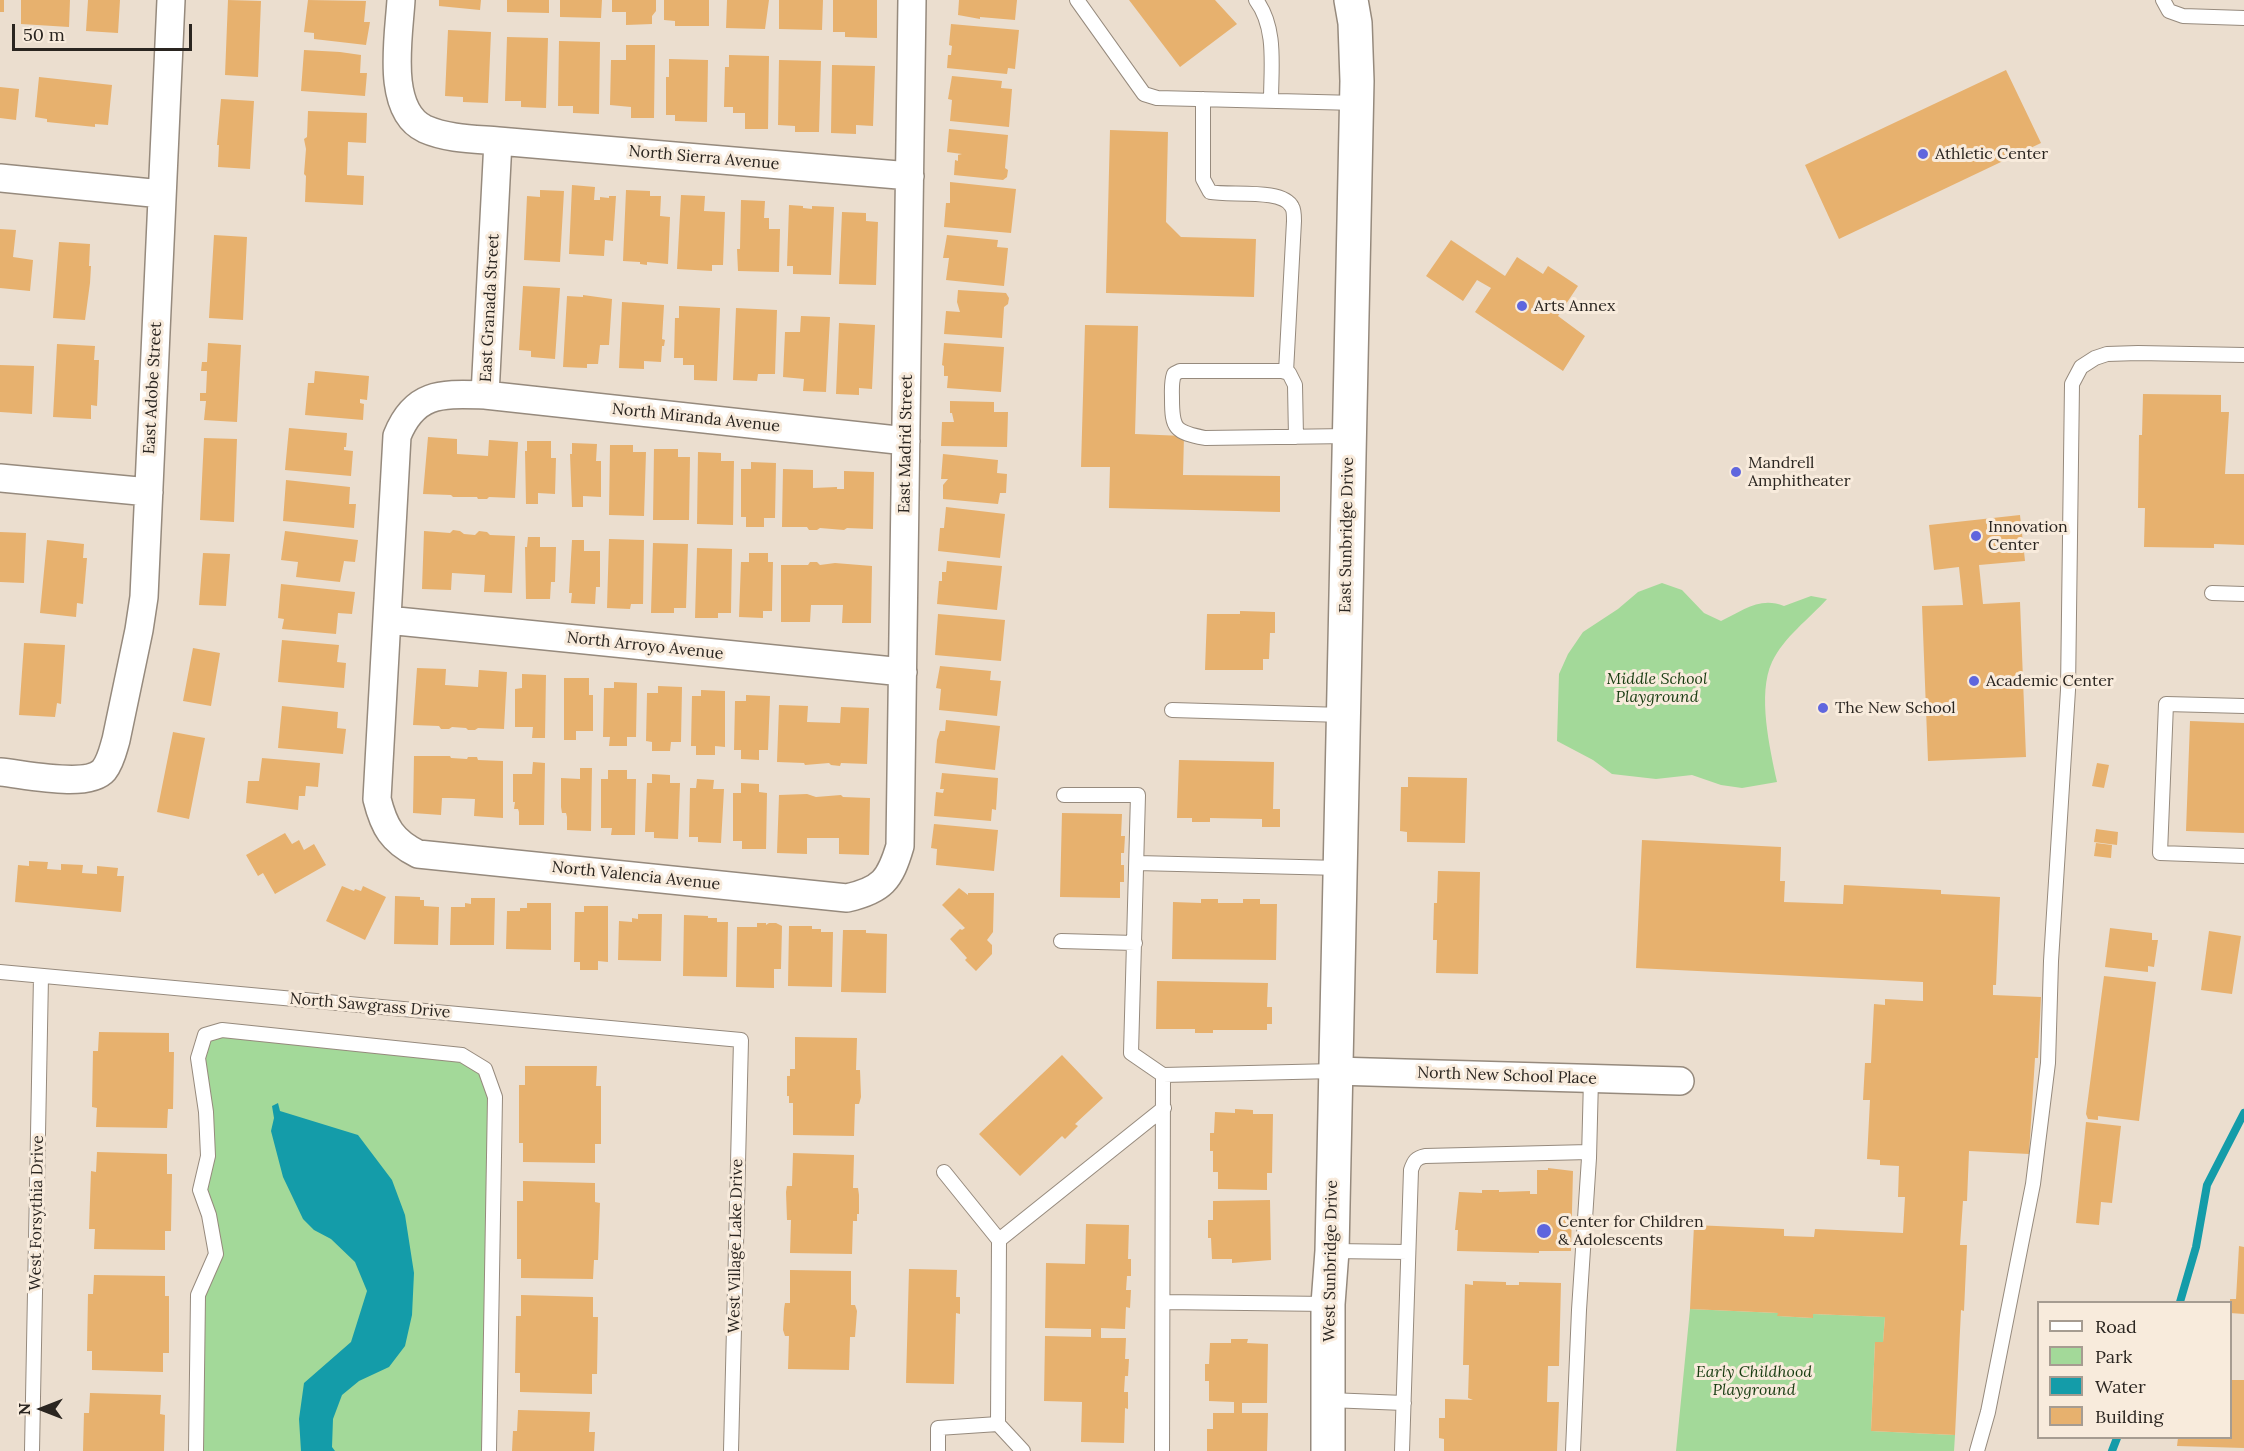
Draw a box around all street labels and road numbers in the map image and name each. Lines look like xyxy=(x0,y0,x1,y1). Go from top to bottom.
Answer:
street label: North Sierra Avenue xyxy=(628,142,780,174)
street label: East Granada Street xyxy=(477,233,503,383)
street label: East Adobe Street xyxy=(140,321,166,455)
street label: East Madrid Street xyxy=(895,374,917,514)
street label: North Miranda Avenue xyxy=(611,400,781,436)
street label: East Sunbridge Drive xyxy=(1336,457,1358,613)
street label: North Arroyo Avenue xyxy=(566,628,724,664)
street label: North Valencia Avenue xyxy=(551,858,721,894)
street label: North Sawgrass Drive xyxy=(289,989,451,1023)
street label: North New School Place xyxy=(1417,1063,1597,1089)
street label: West Forsythia Drive xyxy=(26,1135,48,1291)
street label: West Village Lake Drive xyxy=(725,1159,747,1333)
street label: West Sunbridge Drive xyxy=(1320,1180,1342,1342)

